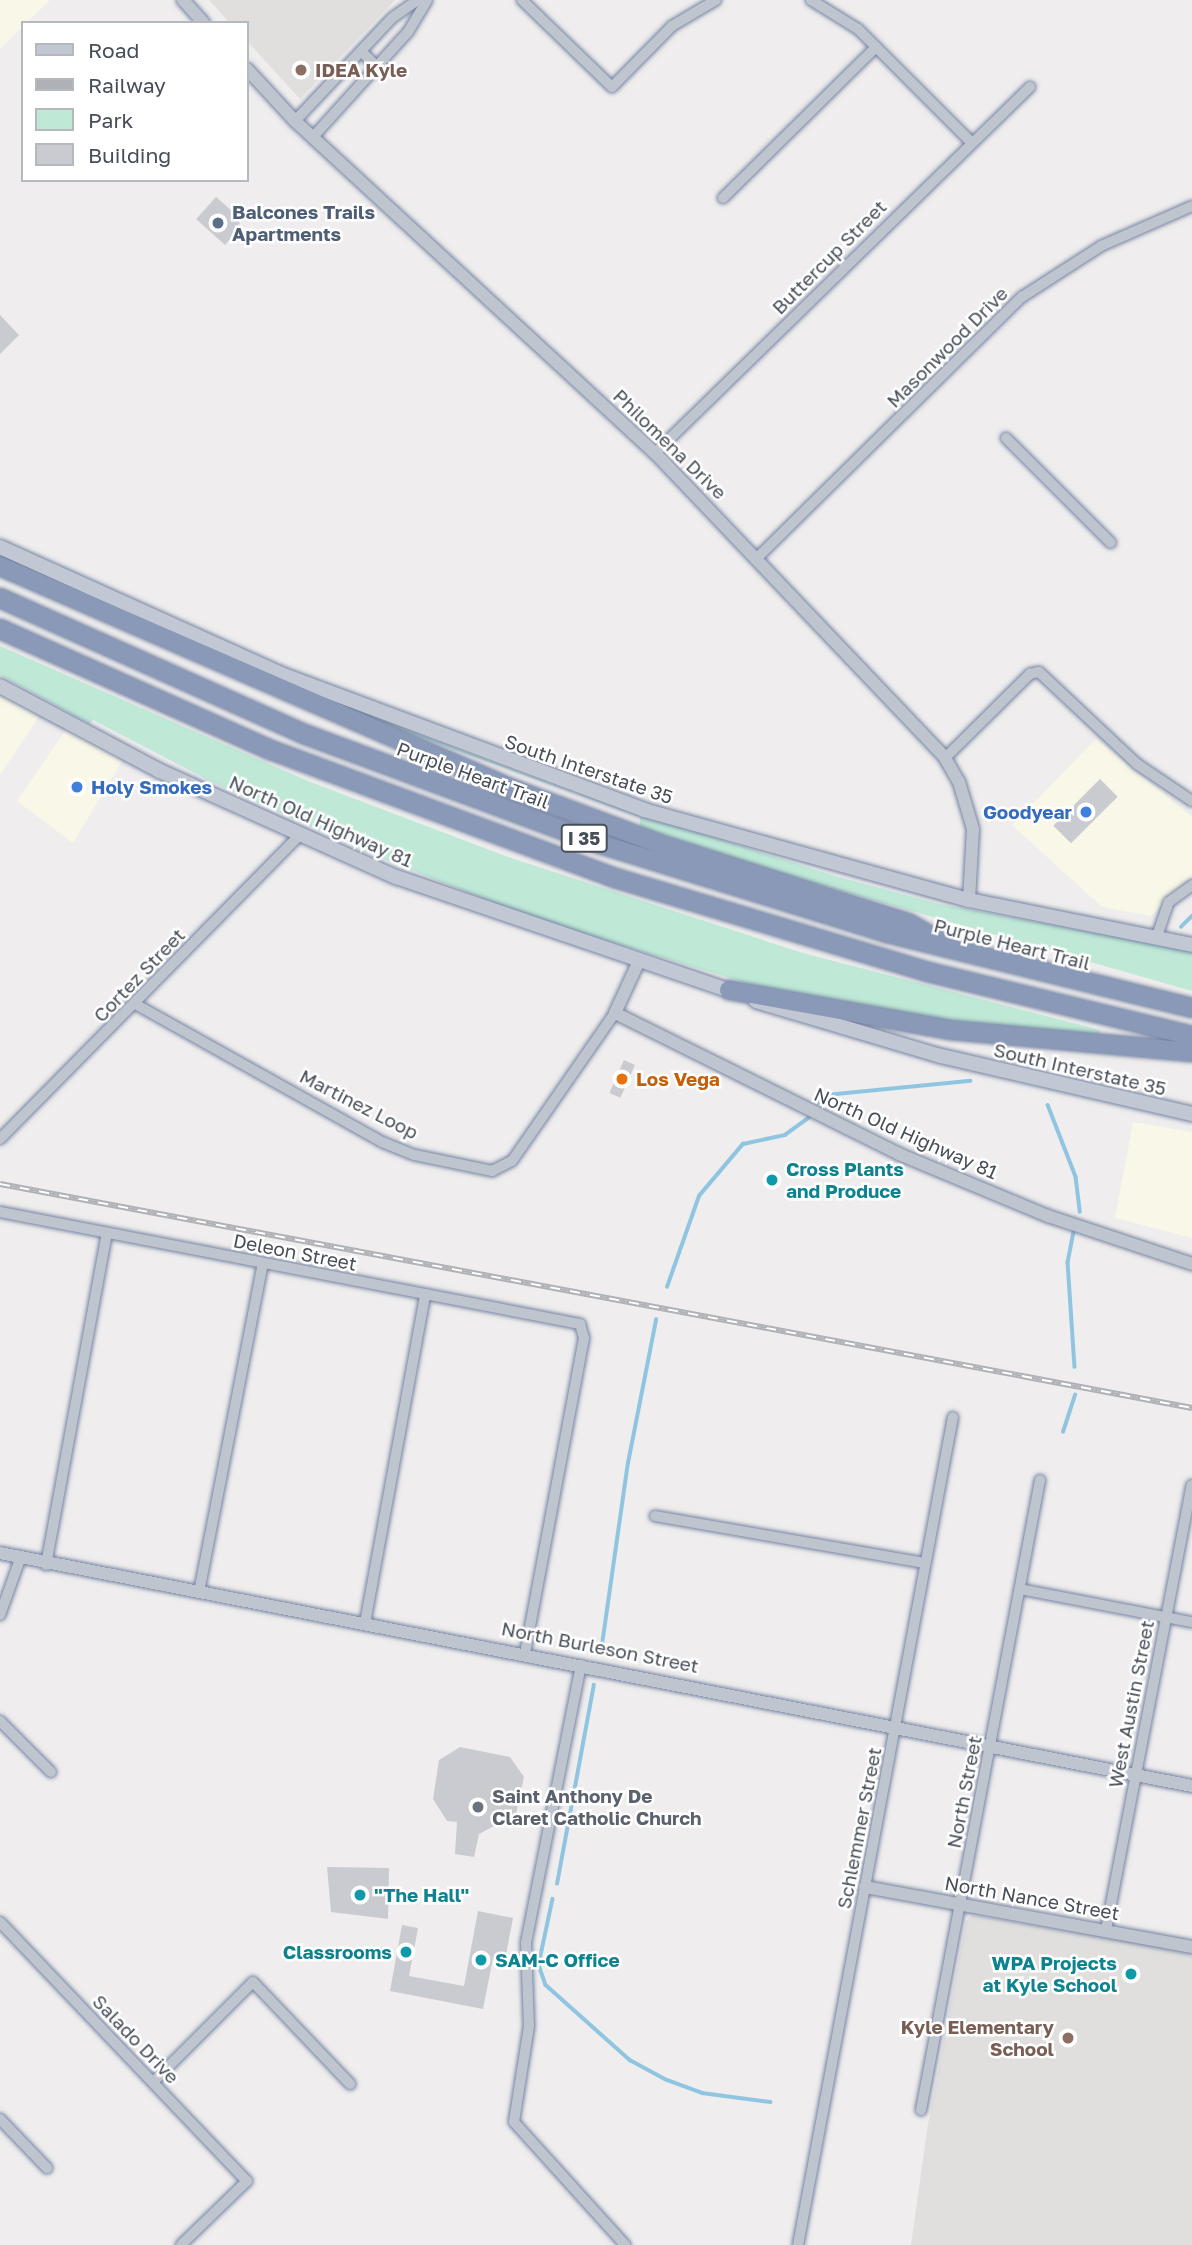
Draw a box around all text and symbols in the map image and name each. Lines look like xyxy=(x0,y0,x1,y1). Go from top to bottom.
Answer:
legend xyxy=(21,21,248,182)
text: Road xyxy=(88,37,139,63)
place label: IDEA Kyle xyxy=(315,59,407,81)
marker: IDEA Kyle xyxy=(293,62,309,78)
text: Railway xyxy=(88,72,166,98)
text: Park xyxy=(88,107,133,133)
text: Building xyxy=(88,142,171,168)
street label: Buttercup Street xyxy=(767,195,891,319)
place label: Balcones Trails Apartments xyxy=(232,201,375,245)
marker: Balcones Trails Apartments xyxy=(210,215,226,231)
street label: Masonwood Drive xyxy=(882,282,1012,412)
street label: Philomena Drive xyxy=(609,384,731,504)
street label: South Interstate 35 xyxy=(502,730,676,808)
street label: Purple Heart Trail xyxy=(394,737,552,813)
street label: North Old Highway 81 xyxy=(226,770,416,872)
place label: Holy Smokes xyxy=(91,776,212,798)
marker: Holy Smokes xyxy=(69,779,85,795)
place label: Goodyear xyxy=(983,801,1072,823)
marker: Goodyear xyxy=(1078,804,1094,820)
road number: I 35 xyxy=(560,824,608,852)
street label: Purple Heart Trail xyxy=(932,914,1092,974)
street label: Cortez Street xyxy=(89,923,189,1027)
street label: South Interstate 35 xyxy=(992,1038,1168,1100)
street label: Martinez Loop xyxy=(296,1064,422,1144)
place label: Los Vega xyxy=(636,1068,720,1090)
marker: Los Vega xyxy=(614,1071,630,1087)
street label: North Old Highway 81 xyxy=(811,1082,1001,1184)
place label: Cross Plants and Produce xyxy=(786,1158,904,1202)
marker: Cross Plants and Produce xyxy=(764,1172,780,1188)
street label: Deleon Street xyxy=(231,1229,359,1275)
street label: North Burleson Street xyxy=(499,1617,701,1677)
street label: West Austin Street xyxy=(1104,1618,1158,1790)
street label: North Street xyxy=(942,1734,986,1850)
street label: Schlemmer Street xyxy=(832,1745,886,1911)
place label: Saint Anthony De Claret Catholic Church xyxy=(492,1785,702,1829)
marker: Saint Anthony De Claret Catholic Church xyxy=(470,1799,486,1815)
street label: North Nance Street xyxy=(943,1871,1121,1925)
place label: "The Hall" xyxy=(374,1884,469,1906)
marker: "The Hall" xyxy=(352,1887,368,1903)
place label: Classrooms xyxy=(283,1941,392,1963)
marker: Classrooms xyxy=(398,1944,414,1960)
place label: SAM-C Office xyxy=(495,1949,620,1971)
marker: SAM-C Office xyxy=(473,1952,489,1968)
place label: WPA Projects at Kyle School xyxy=(983,1952,1117,1996)
marker: WPA Projects at Kyle School xyxy=(1123,1966,1139,1982)
street label: Salado Drive xyxy=(88,1990,184,2088)
place label: Kyle Elementary School xyxy=(901,2016,1054,2060)
marker: Kyle Elementary School xyxy=(1060,2030,1076,2046)

